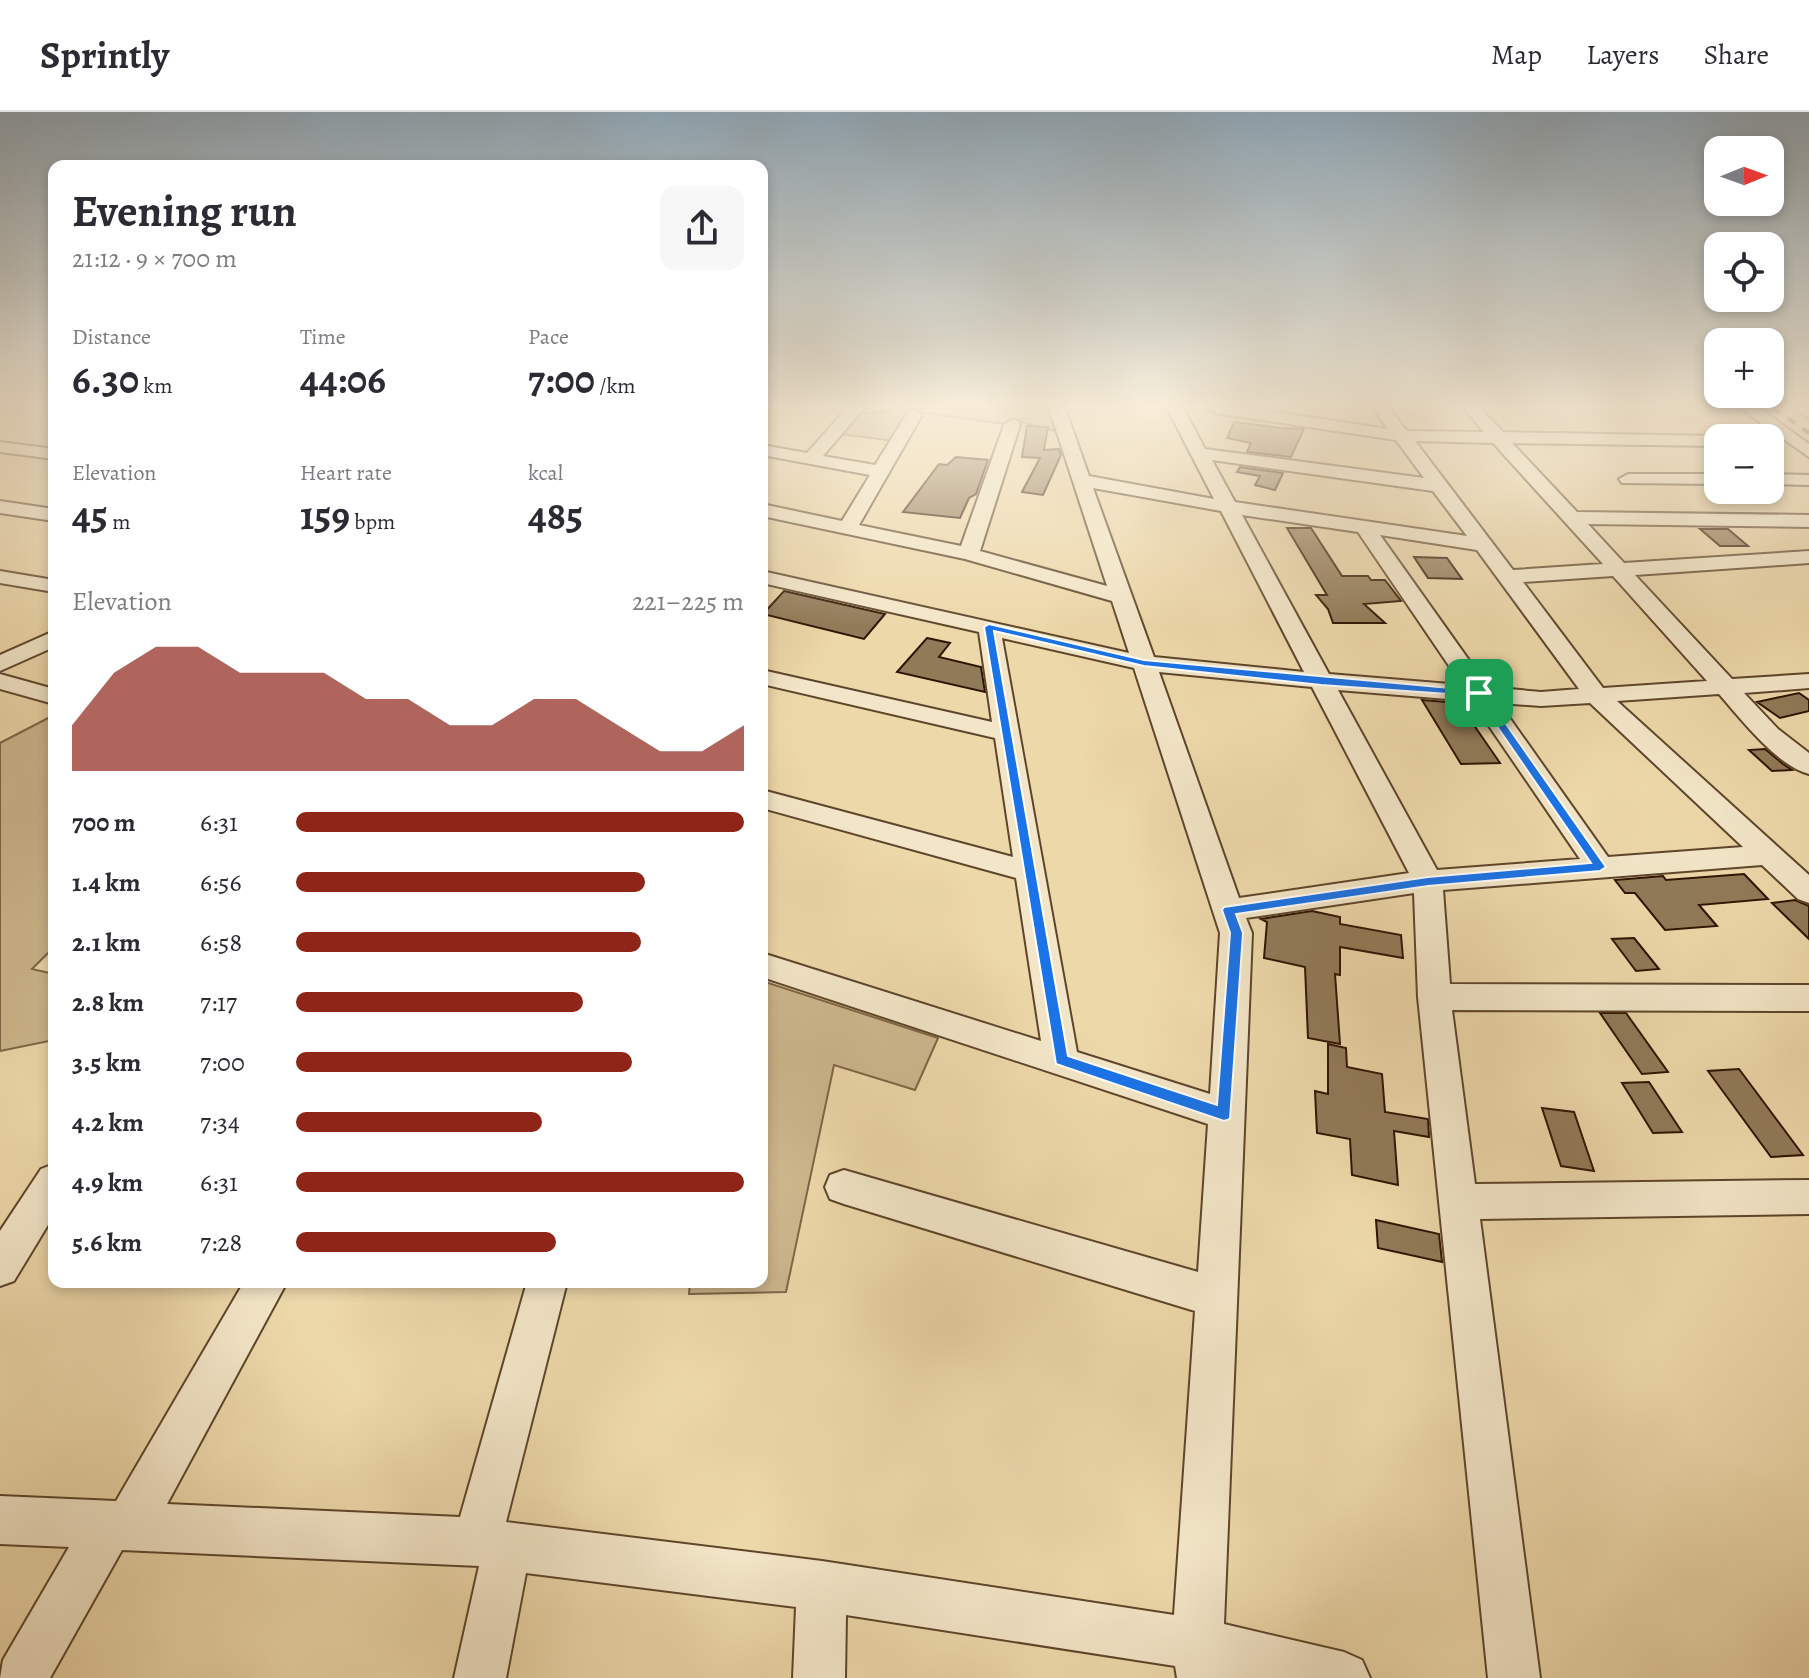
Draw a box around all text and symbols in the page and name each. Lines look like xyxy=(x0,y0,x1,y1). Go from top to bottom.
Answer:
text: Sprintly xyxy=(40,29,169,81)
text: Map xyxy=(1491,36,1542,74)
text: Layers xyxy=(1586,36,1659,74)
text: Share xyxy=(1703,36,1769,74)
north arrow xyxy=(1704,136,1784,216)
map controls xyxy=(1704,136,1784,504)
text: Evening run xyxy=(72,181,297,241)
button: share xyxy=(660,186,744,270)
button: locate xyxy=(1704,232,1784,312)
text: 21:12 · 9 × 700 m xyxy=(72,241,237,276)
text: Distance xyxy=(72,322,151,352)
text: Time xyxy=(300,322,346,352)
text: Pace xyxy=(528,322,569,352)
button: + xyxy=(1704,328,1784,408)
text: 6.30 xyxy=(72,352,139,407)
text: 44:06 xyxy=(300,352,386,407)
text: 7:00 xyxy=(528,352,595,407)
text: km xyxy=(139,371,173,401)
text: /km xyxy=(595,371,636,401)
button: − xyxy=(1704,424,1784,504)
text: Elevation xyxy=(72,458,156,488)
text: Heart rate xyxy=(300,458,392,488)
text: kcal xyxy=(528,458,563,488)
text: 45 xyxy=(72,488,108,543)
text: 159 xyxy=(300,488,350,543)
text: 485 xyxy=(528,488,583,543)
text: m xyxy=(108,507,131,537)
text: bpm xyxy=(350,507,395,537)
text: Elevation xyxy=(72,584,172,619)
text: 221–225 m xyxy=(632,584,744,619)
pin xyxy=(1445,659,1513,727)
icon: arrive xyxy=(1457,671,1501,715)
text: 700 m xyxy=(72,805,136,840)
text: 6:31 xyxy=(200,805,238,840)
text: 1.4 km xyxy=(72,865,140,900)
text: 6:56 xyxy=(200,865,241,900)
text: 2.1 km xyxy=(72,925,141,960)
text: 6:58 xyxy=(200,925,242,960)
text: 2.8 km xyxy=(72,985,144,1020)
text: 7:17 xyxy=(200,985,237,1020)
text: 3.5 km xyxy=(72,1045,141,1080)
text: 7:00 xyxy=(200,1045,245,1080)
text: 4.2 km xyxy=(72,1105,144,1140)
text: 7:34 xyxy=(200,1105,240,1140)
text: 4.9 km xyxy=(72,1165,143,1200)
text: 6:31 xyxy=(200,1165,238,1200)
text: 5.6 km xyxy=(72,1225,142,1260)
text: 7:28 xyxy=(200,1225,242,1260)

